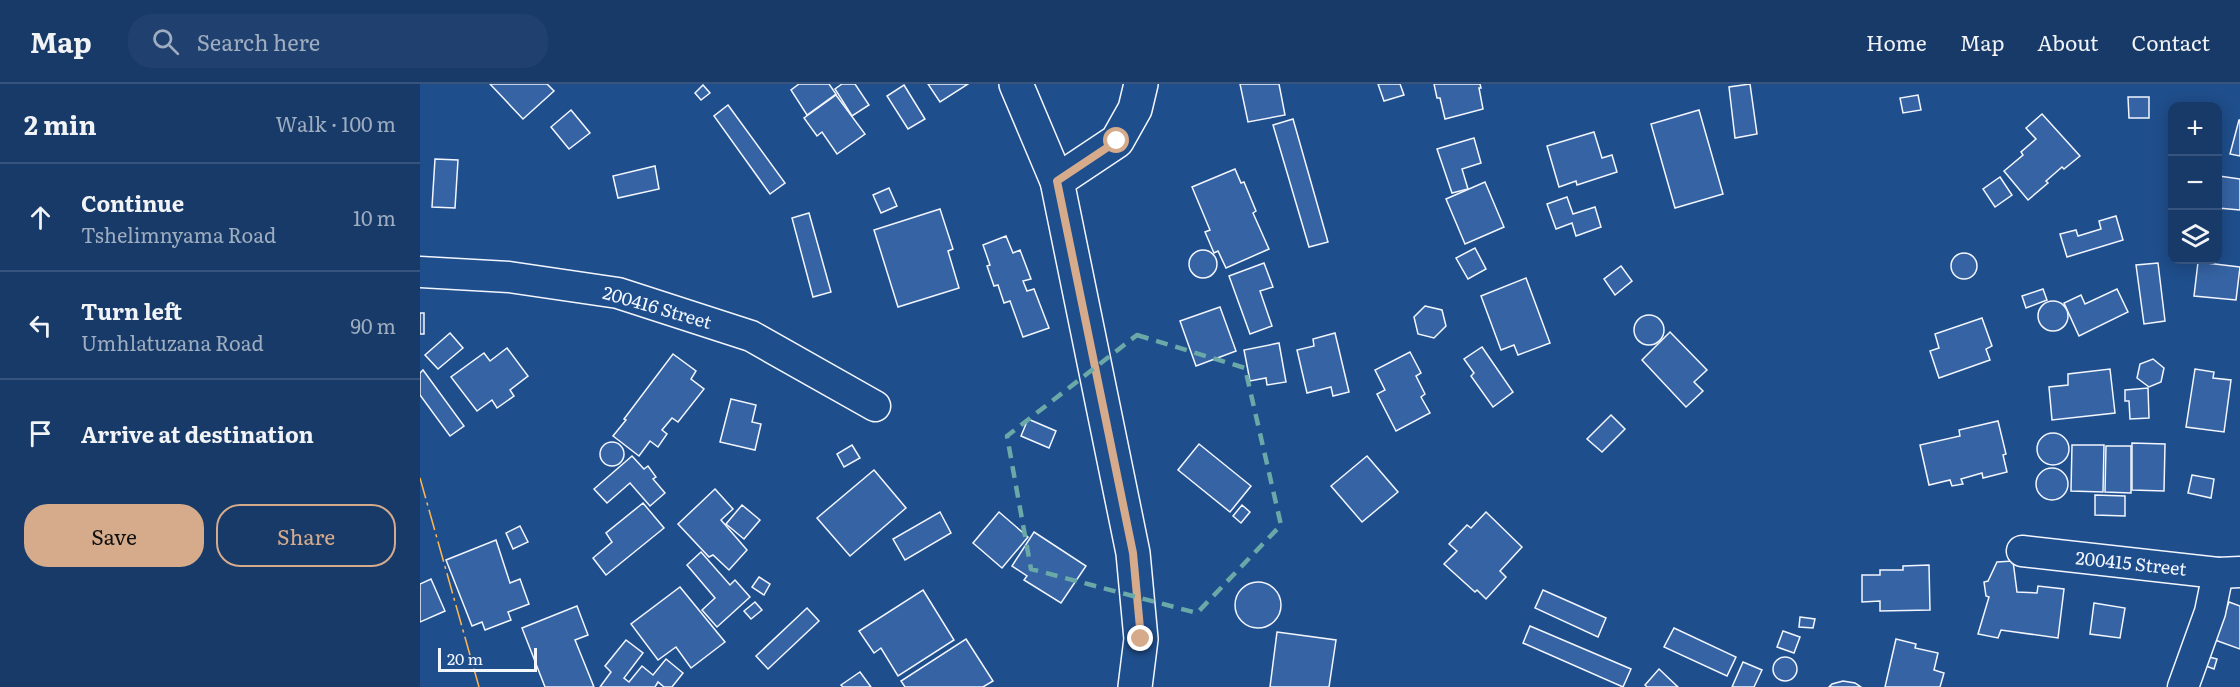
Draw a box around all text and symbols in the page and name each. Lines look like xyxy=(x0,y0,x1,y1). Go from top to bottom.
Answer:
search box xyxy=(128,14,548,68)
text: Map xyxy=(30,20,92,62)
icon: search xyxy=(149,25,182,58)
text: Search here xyxy=(197,25,320,58)
text: Home xyxy=(1866,26,1927,57)
text: Map xyxy=(1960,26,2004,57)
text: About xyxy=(2037,26,2099,57)
text: Contact xyxy=(2132,26,2210,57)
map controls xyxy=(2168,102,2222,264)
button: + xyxy=(2168,102,2222,156)
text: 2 min xyxy=(24,104,97,143)
text: Walk · 100 m xyxy=(275,108,396,138)
route start xyxy=(1103,127,1129,153)
button: − xyxy=(2168,156,2222,210)
text: Continue xyxy=(81,186,184,219)
icon: ahead xyxy=(24,201,57,234)
text: 10 m xyxy=(353,202,396,232)
button: layers xyxy=(2168,210,2222,264)
text: Tshelimnyama Road xyxy=(81,219,276,249)
street label: 200416 Street xyxy=(600,278,716,335)
text: Turn left xyxy=(81,294,182,327)
icon: left xyxy=(24,309,57,342)
text: 90 m xyxy=(351,310,396,340)
text: Umhlatuzana Road xyxy=(81,327,264,357)
icon: arrive xyxy=(24,417,57,450)
text: Arrive at destination xyxy=(81,417,314,450)
button: Save xyxy=(24,504,204,567)
button: Share xyxy=(216,504,396,567)
street label: 200415 Street xyxy=(2074,543,2189,582)
route end xyxy=(1127,625,1153,651)
scale bar xyxy=(438,645,537,672)
text: 20 m xyxy=(447,646,483,670)

